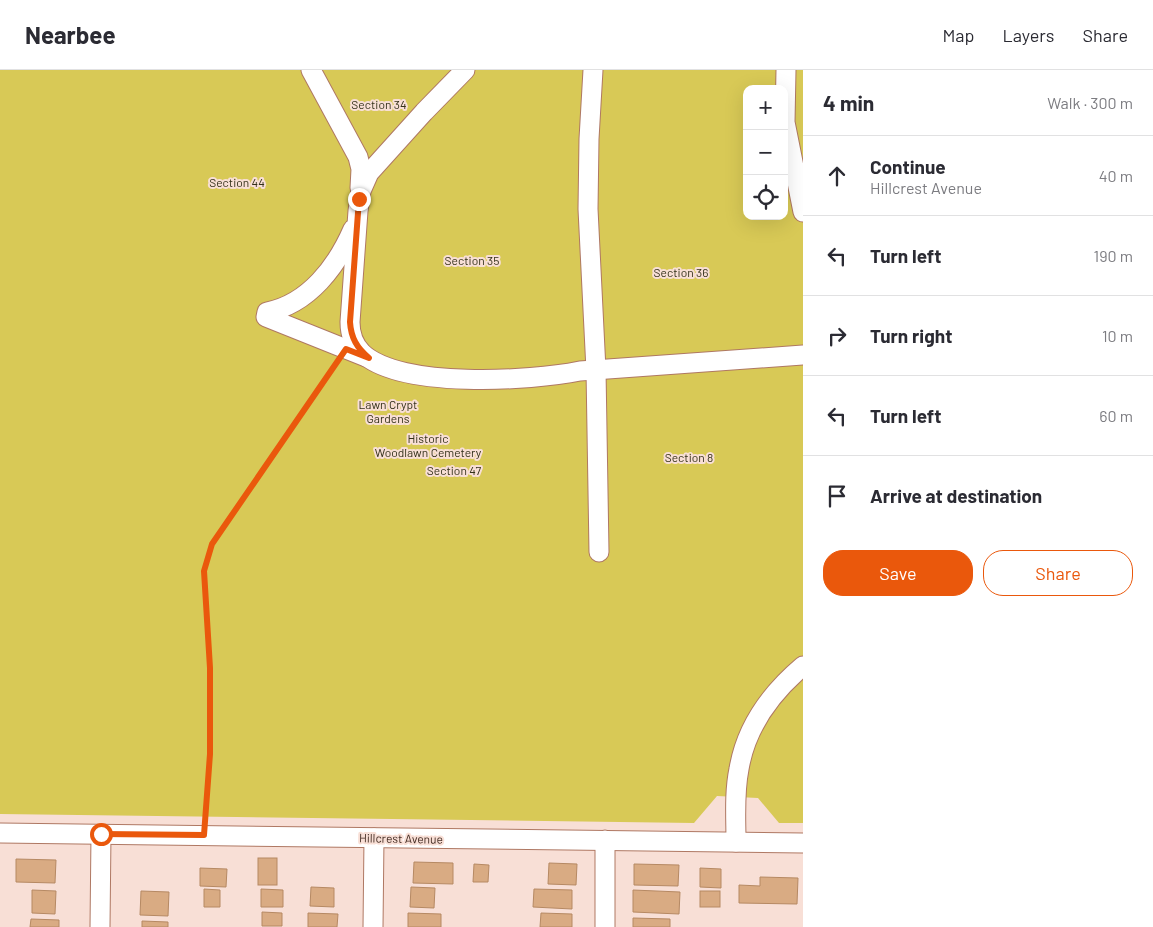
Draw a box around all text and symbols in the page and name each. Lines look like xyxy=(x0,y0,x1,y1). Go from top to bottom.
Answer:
text: Nearbee xyxy=(25,20,116,49)
text: Map xyxy=(942,24,974,46)
text: Layers xyxy=(1002,24,1055,46)
text: Share xyxy=(1083,24,1128,46)
map controls xyxy=(743,85,788,220)
button: + xyxy=(743,85,788,130)
text: 4 min xyxy=(823,90,874,115)
text: Walk · 300 m xyxy=(1047,93,1133,112)
park label: Section 34 xyxy=(351,97,407,111)
button: − xyxy=(743,130,788,175)
text: Continue xyxy=(870,155,946,178)
icon: ahead xyxy=(823,162,851,190)
text: 40 m xyxy=(1099,166,1133,185)
park label: Section 44 xyxy=(209,175,265,189)
button: locate xyxy=(743,175,788,220)
text: Hillcrest Avenue xyxy=(870,178,982,197)
route end xyxy=(348,188,371,211)
icon: left xyxy=(823,242,851,270)
text: Turn left xyxy=(870,244,941,267)
text: 190 m xyxy=(1094,246,1133,265)
park label: Section 35 xyxy=(445,253,499,267)
park label: Section 36 xyxy=(654,265,708,279)
icon: right xyxy=(823,322,851,350)
text: Turn right xyxy=(870,324,952,347)
text: 10 m xyxy=(1102,326,1133,345)
park label: Lawn Crypt Gardens xyxy=(359,397,417,425)
icon: left xyxy=(823,402,851,430)
text: Turn left xyxy=(870,404,941,427)
text: 60 m xyxy=(1099,406,1133,425)
park label: Historic Woodlawn Cemetery xyxy=(375,431,482,459)
park label: Section 8 xyxy=(665,450,713,464)
park label: Section 47 xyxy=(427,463,482,477)
icon: arrive xyxy=(823,482,851,510)
text: Arrive at destination xyxy=(870,484,1042,507)
button: Save xyxy=(823,550,973,596)
button: Share xyxy=(983,550,1133,596)
route start xyxy=(90,823,113,846)
street label: Hillcrest Avenue xyxy=(359,830,443,846)

